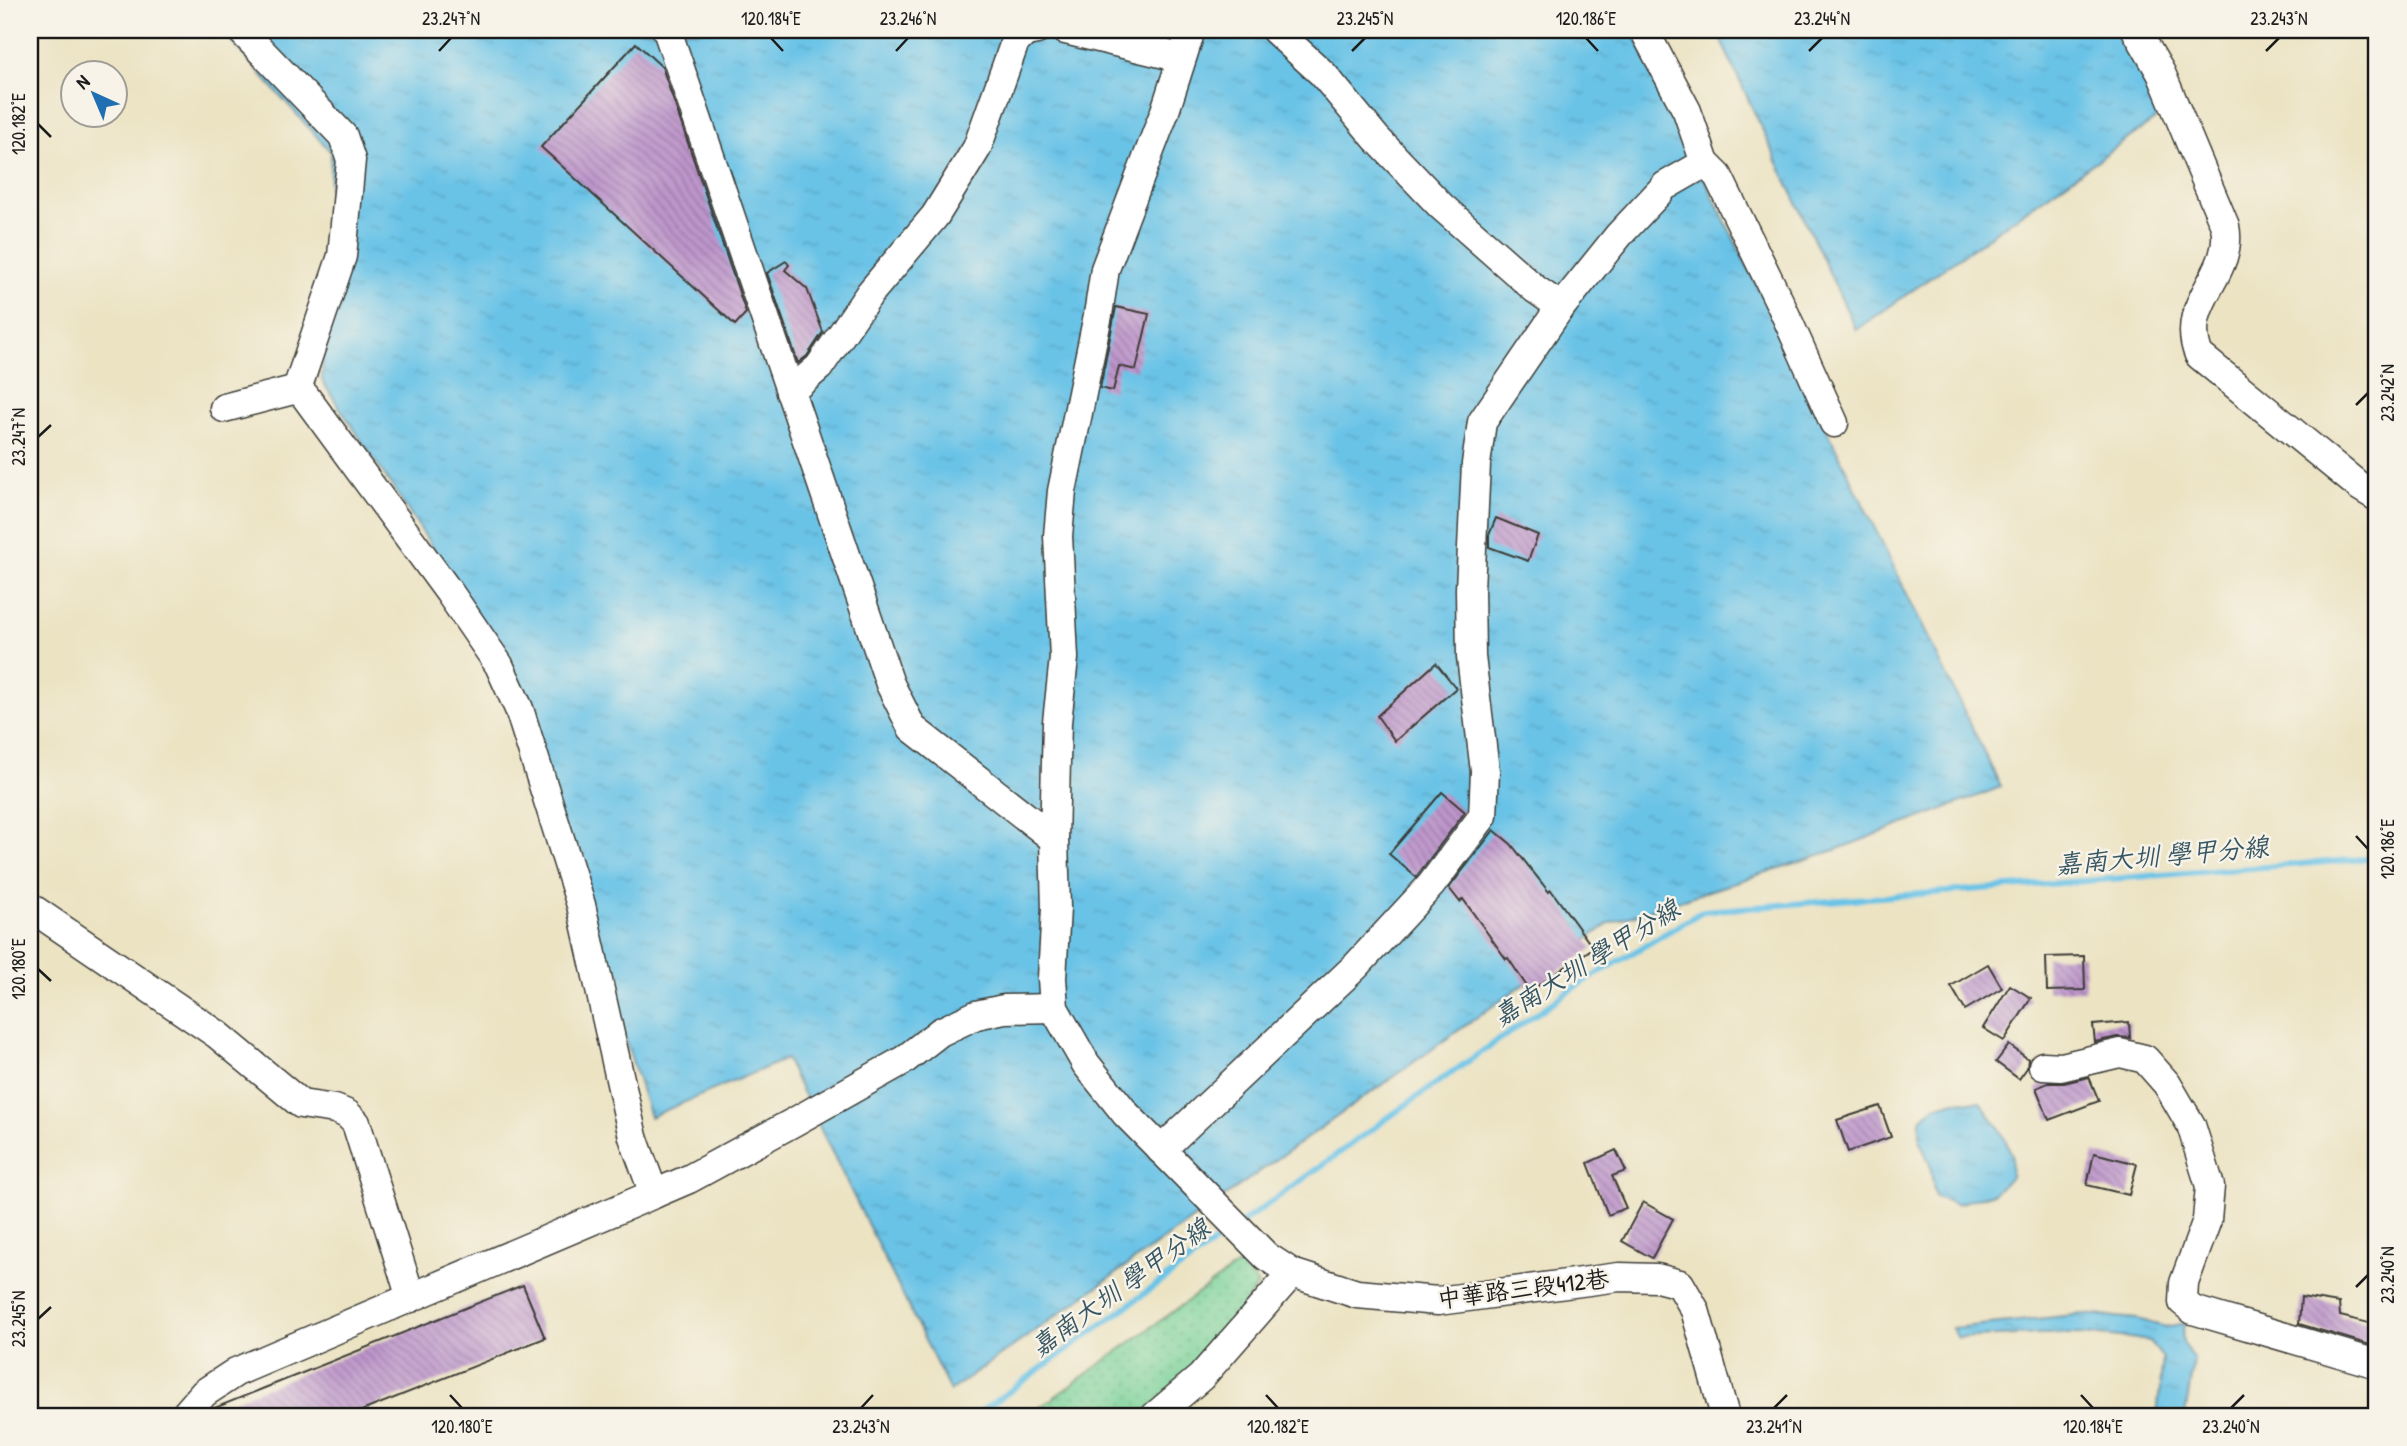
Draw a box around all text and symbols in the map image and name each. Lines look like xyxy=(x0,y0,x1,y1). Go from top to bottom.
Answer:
text: 23.247°N xyxy=(422,6,480,31)
text: 120.184°E xyxy=(741,6,801,31)
text: 23.246°N xyxy=(880,6,936,31)
text: 23.245°N xyxy=(1337,6,1393,31)
text: 120.186°E xyxy=(1556,6,1616,31)
text: 23.244°N xyxy=(1794,6,1850,31)
text: 23.243°N xyxy=(2250,6,2308,31)
north arrow xyxy=(60,60,130,130)
text: N xyxy=(70,69,95,95)
text: 120.182°E xyxy=(6,93,31,155)
text: 23.242°N xyxy=(2375,364,2400,422)
text: 23.247°N xyxy=(6,408,31,466)
text: 120.186°E xyxy=(2375,819,2400,879)
water label: 嘉南大圳 學甲分線 xyxy=(2054,828,2272,882)
water label: 嘉南大圳 學甲分線 xyxy=(1486,889,1688,1034)
text: 120.180°E xyxy=(6,938,31,1000)
water label: 嘉南大圳 學甲分線 xyxy=(1023,1209,1218,1364)
text: 23.240°N xyxy=(2375,1246,2400,1304)
street label: 中華路三段412巷 xyxy=(1435,1262,1611,1314)
text: 23.245°N xyxy=(6,1291,31,1347)
text: 120.180°E xyxy=(431,1414,493,1439)
text: 23.243°N xyxy=(832,1414,890,1439)
text: 120.182°E xyxy=(1247,1414,1309,1439)
text: 23.241°N xyxy=(1746,1414,1802,1439)
text: 120.184°E xyxy=(2063,1414,2123,1439)
text: 23.240°N xyxy=(2202,1414,2260,1439)

